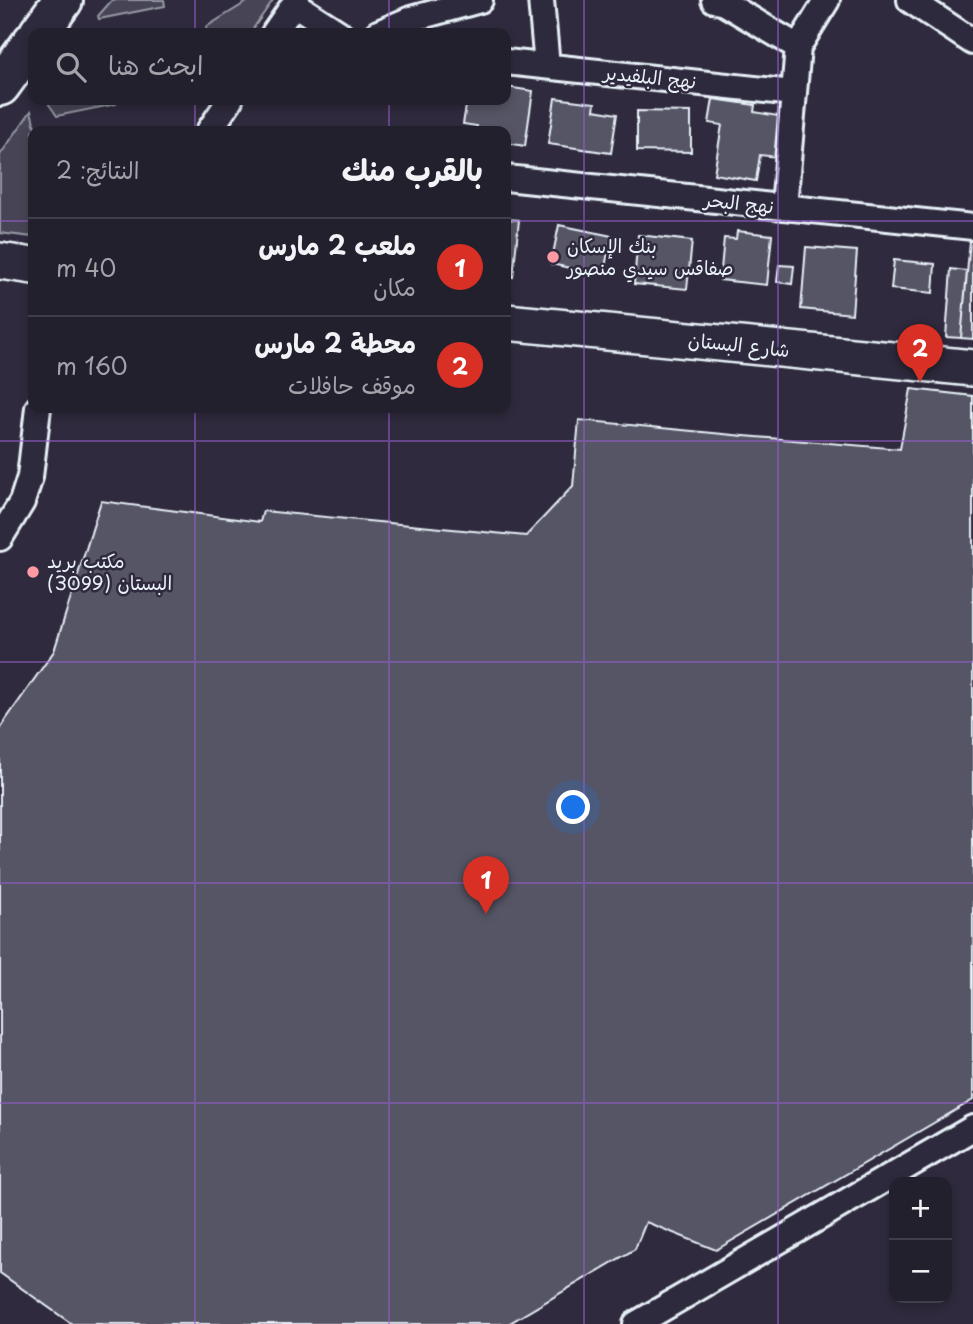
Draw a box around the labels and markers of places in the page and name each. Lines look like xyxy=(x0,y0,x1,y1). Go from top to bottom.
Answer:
place label: بنك الإسكان صفاقس سيدي منصور xyxy=(565,231,734,283)
marker: بنك الإسكان صفاقس سيدي منصور xyxy=(545,249,561,265)
pin: 2 xyxy=(897,324,943,382)
place label: مكتب بريد البستان (3099) xyxy=(47,546,172,596)
marker: مكتب بريد البستان (3099) xyxy=(25,564,41,580)
pin: 1 xyxy=(463,856,509,914)

